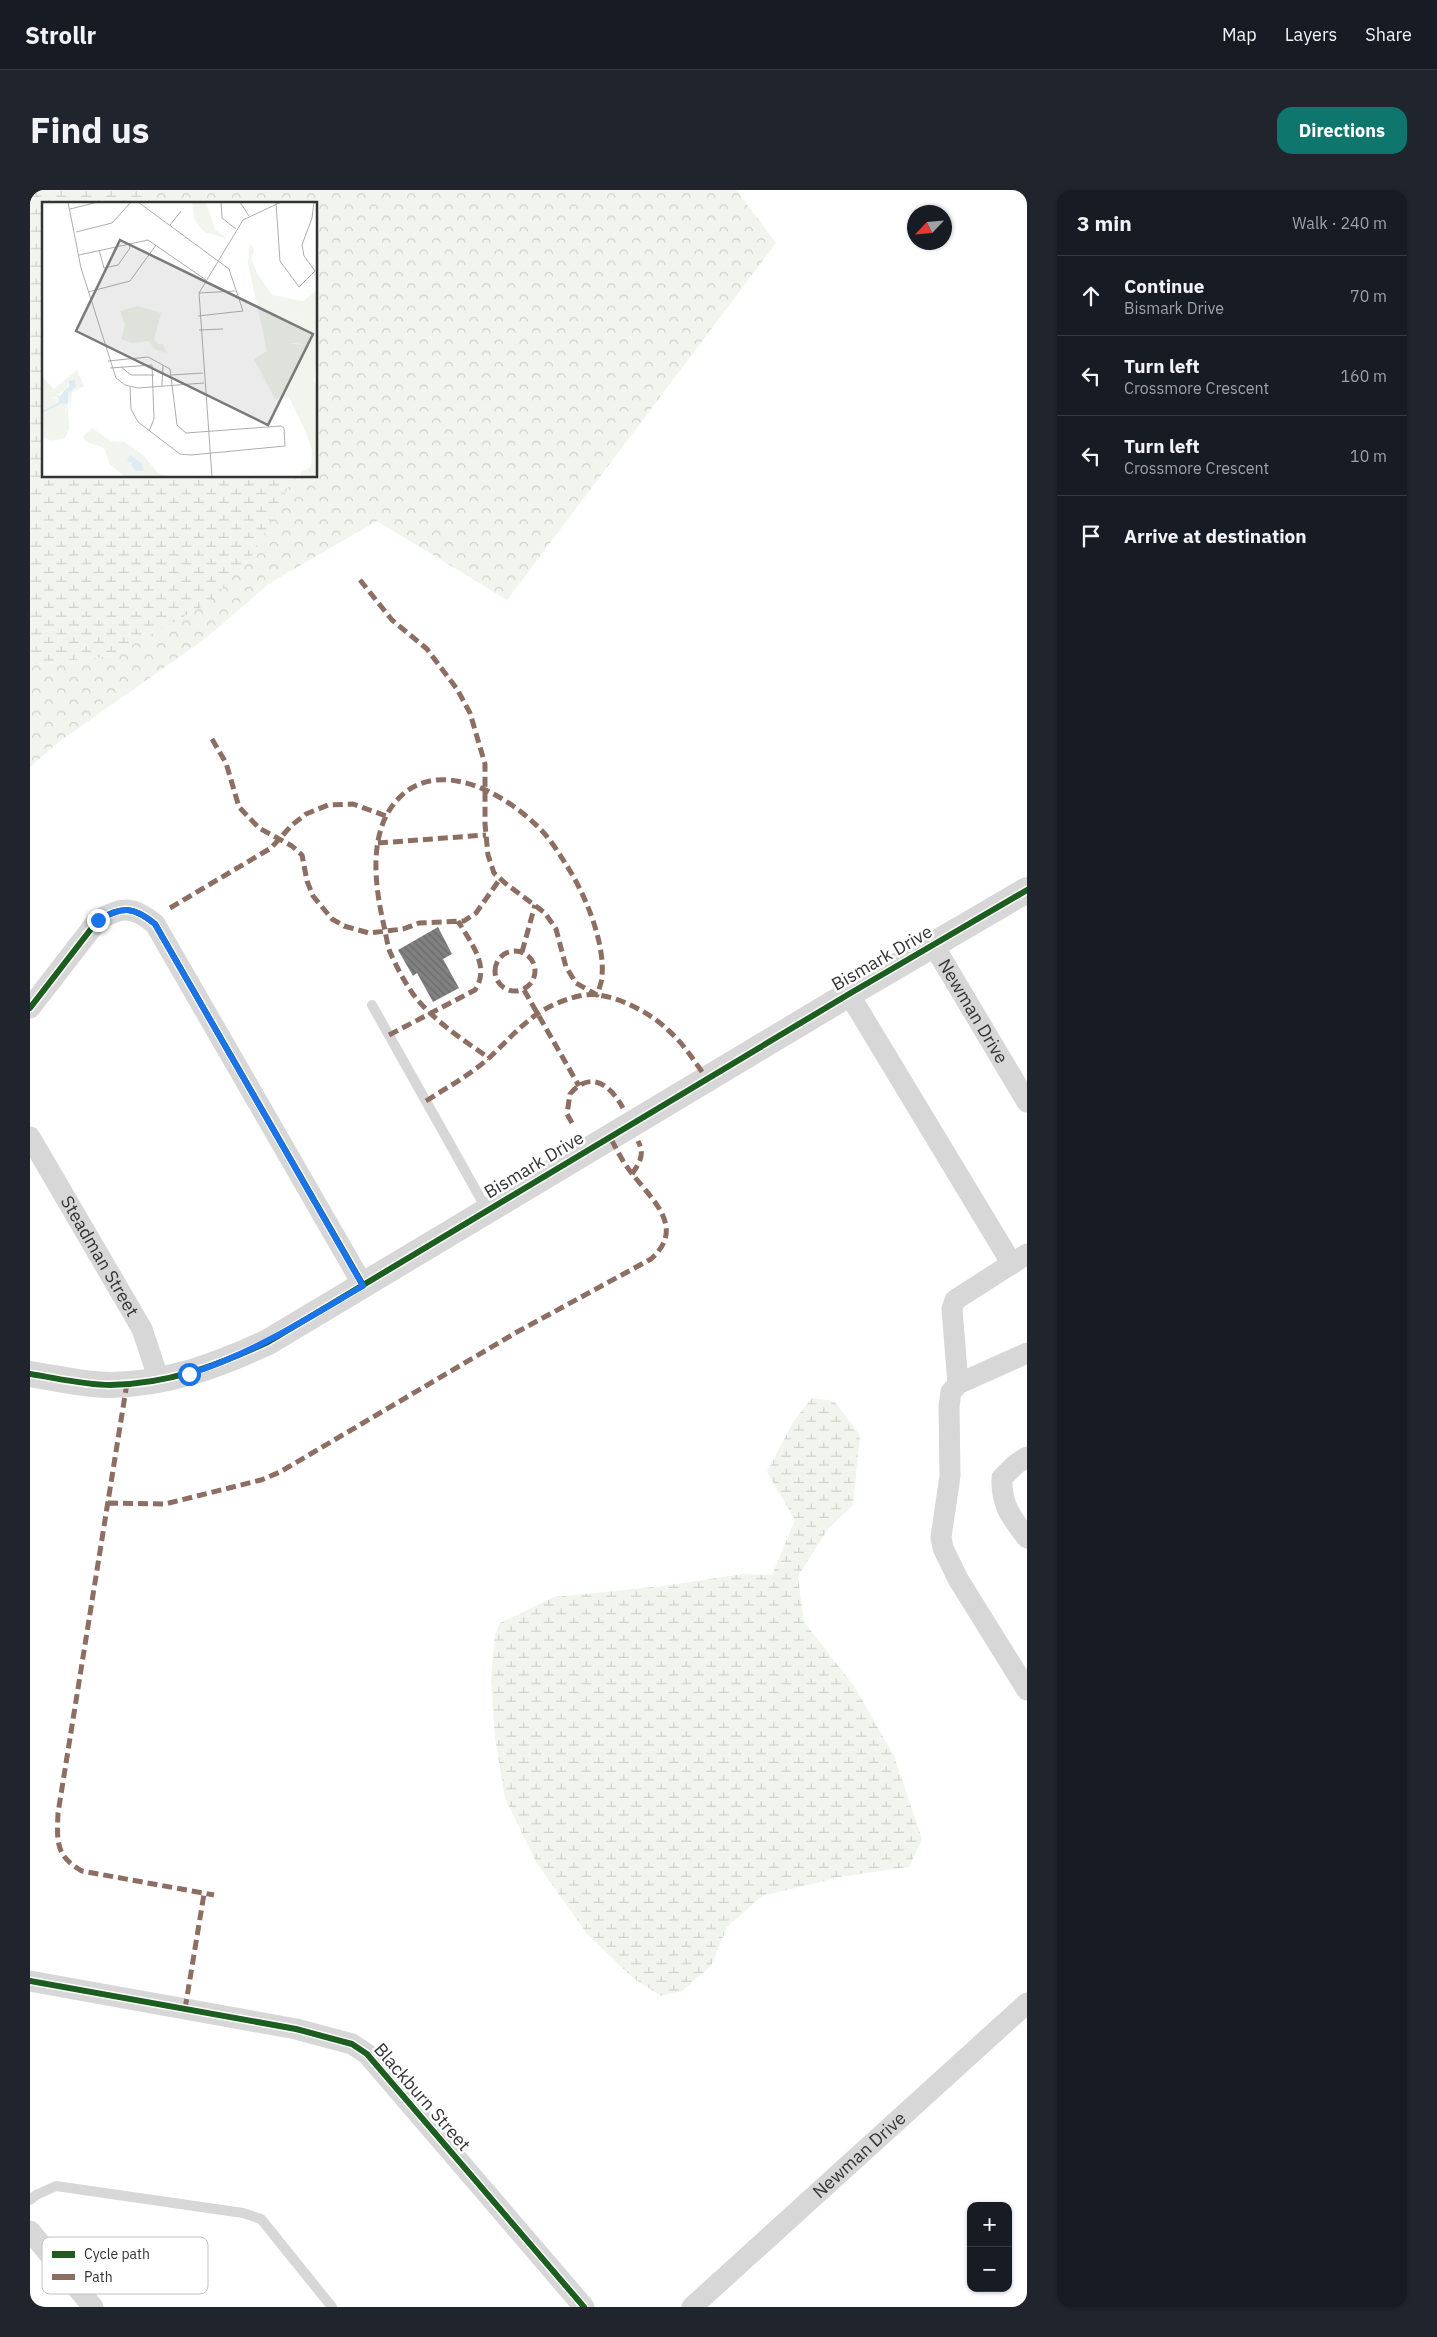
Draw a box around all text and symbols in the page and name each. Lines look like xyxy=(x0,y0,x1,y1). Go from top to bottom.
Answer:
text: Strollr xyxy=(25,19,96,51)
text: Map xyxy=(1222,23,1257,46)
text: Layers xyxy=(1285,23,1337,46)
text: Share xyxy=(1365,23,1412,46)
text: Find us xyxy=(30,107,149,153)
button: Directions xyxy=(1277,107,1407,154)
inset map xyxy=(42,202,318,478)
north arrow xyxy=(907,205,952,250)
text: 3 min xyxy=(1077,209,1132,237)
text: Walk · 240 m xyxy=(1292,213,1387,233)
text: Continue xyxy=(1124,274,1204,298)
icon: ahead xyxy=(1077,282,1105,310)
text: 70 m xyxy=(1350,286,1387,306)
text: Bismark Drive xyxy=(1124,298,1224,318)
text: Turn left xyxy=(1124,354,1200,378)
icon: left xyxy=(1077,362,1105,390)
text: 160 m xyxy=(1340,366,1387,386)
text: Crossmore Crescent xyxy=(1124,378,1269,398)
text: Turn left xyxy=(1124,434,1200,458)
icon: left xyxy=(1077,442,1105,470)
text: 10 m xyxy=(1350,446,1387,466)
text: Crossmore Crescent xyxy=(1124,458,1269,478)
icon: arrive xyxy=(1077,522,1105,550)
text: Arrive at destination xyxy=(1124,524,1307,548)
route end xyxy=(87,909,110,932)
street label: Bismark Drive xyxy=(827,919,936,996)
street label: Newman Drive xyxy=(933,954,1013,1068)
street label: Bismark Drive xyxy=(480,1126,588,1203)
street label: Steadman Street xyxy=(56,1191,144,1320)
route start xyxy=(178,1363,201,1386)
street label: Blackburn Street xyxy=(369,2038,476,2156)
street label: Newman Drive xyxy=(808,2107,911,2203)
map controls xyxy=(967,2202,1012,2292)
button: + xyxy=(967,2202,1012,2247)
legend xyxy=(42,2237,208,2294)
text: Cycle path xyxy=(84,2245,150,2263)
button: − xyxy=(967,2247,1012,2292)
text: Path xyxy=(84,2268,113,2286)

